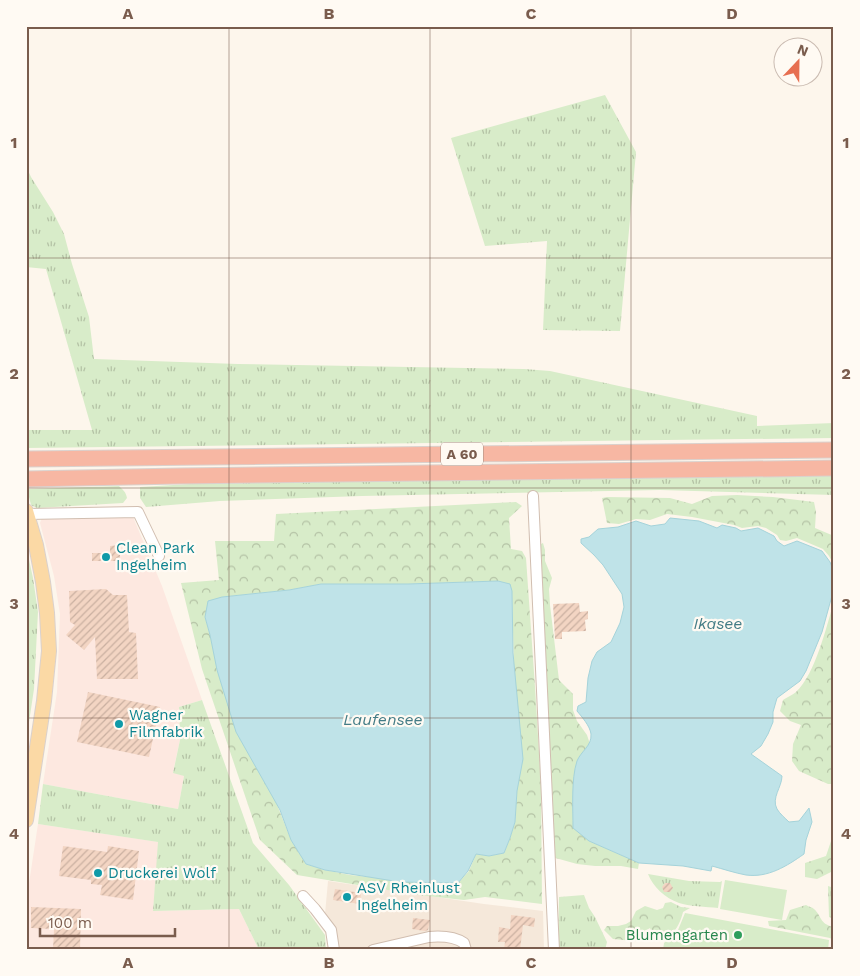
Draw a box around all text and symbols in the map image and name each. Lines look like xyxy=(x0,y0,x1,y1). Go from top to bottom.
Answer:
text: A xyxy=(123,4,134,23)
text: B xyxy=(324,4,335,23)
text: C xyxy=(526,4,537,23)
text: D xyxy=(726,4,738,23)
north arrow xyxy=(772,38,822,88)
text: N xyxy=(795,41,811,59)
text: 1 xyxy=(11,133,17,152)
text: 1 xyxy=(843,133,849,152)
text: 2 xyxy=(9,364,19,383)
text: 2 xyxy=(841,364,851,383)
road number: A 60 xyxy=(441,442,483,466)
place label: Clean Park Ingelheim xyxy=(116,539,195,574)
marker: Clean Park Ingelheim xyxy=(100,551,112,563)
text: 3 xyxy=(9,594,19,613)
text: 3 xyxy=(841,594,851,613)
water label: Ikasee xyxy=(693,614,743,633)
place label: Wagner Filmfabrik xyxy=(129,706,203,741)
water label: Laufensee xyxy=(343,710,423,729)
marker: Wagner Filmfabrik xyxy=(113,718,125,730)
text: 4 xyxy=(9,824,19,843)
text: 4 xyxy=(841,824,851,843)
place label: Druckerei Wolf xyxy=(108,864,216,882)
marker: Druckerei Wolf xyxy=(92,867,104,879)
place label: ASV Rheinlust Ingelheim xyxy=(357,879,460,914)
marker: ASV Rheinlust Ingelheim xyxy=(341,891,353,903)
scale bar xyxy=(40,906,175,938)
text: 100 m xyxy=(48,914,92,932)
place label: Blumengarten xyxy=(626,926,728,944)
marker: Blumengarten xyxy=(732,929,744,941)
text: A xyxy=(123,953,134,972)
text: B xyxy=(324,953,335,972)
text: C xyxy=(526,953,537,972)
text: D xyxy=(726,953,738,972)

